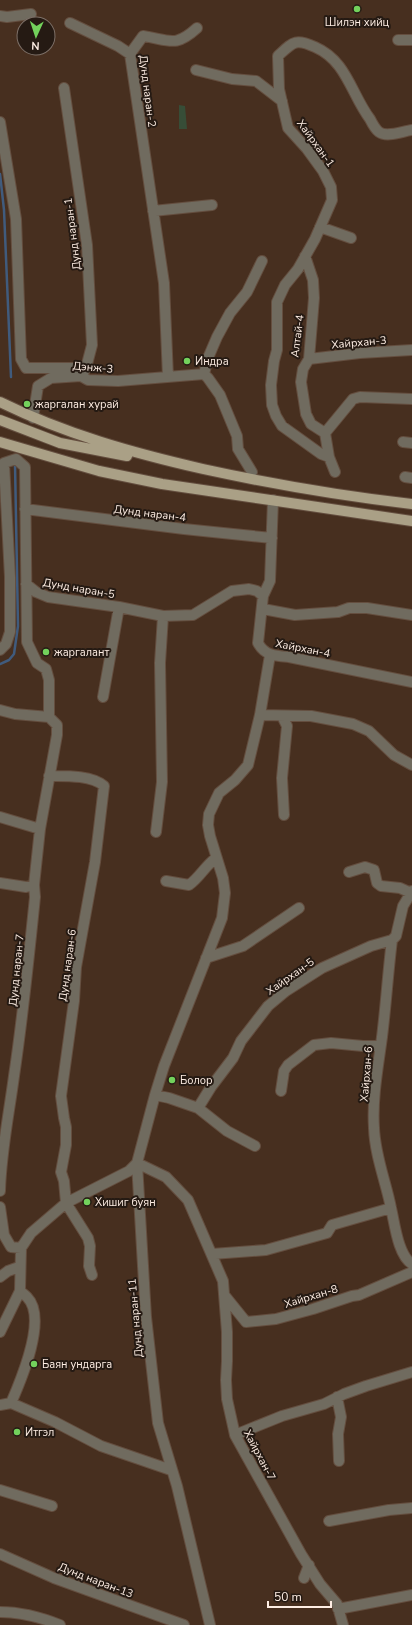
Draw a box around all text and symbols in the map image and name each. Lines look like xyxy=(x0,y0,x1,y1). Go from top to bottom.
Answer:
marker: Шилэн хийц xyxy=(352,4,362,14)
place label: Шилэн хийц xyxy=(325,15,390,30)
north arrow xyxy=(16,16,56,56)
text: N xyxy=(31,38,40,53)
street label: Дунд наран-2 xyxy=(136,54,159,128)
street label: Хайрхан-1 xyxy=(293,116,338,170)
street label: Дунд наран-1 xyxy=(61,197,84,271)
street label: Алтай-4 xyxy=(287,313,308,358)
street label: Хайрхан-3 xyxy=(331,333,387,352)
place label: Индра xyxy=(195,354,229,369)
marker: Индра xyxy=(182,356,192,366)
street label: Дэнж-3 xyxy=(72,358,114,377)
place label: жаргалан хурай xyxy=(35,397,119,412)
marker: жаргалан хурай xyxy=(22,399,32,409)
street label: Дунд наран-4 xyxy=(113,502,187,525)
street label: Дунд наран-5 xyxy=(42,575,116,602)
street label: Хайрхан-4 xyxy=(274,636,332,661)
place label: жаргалант xyxy=(54,645,110,660)
marker: жаргалант xyxy=(41,647,51,657)
street label: Дунд наран-6 xyxy=(55,928,80,1002)
street label: Дунд наран-7 xyxy=(5,933,28,1007)
street label: Хайрхан-5 xyxy=(263,954,318,998)
street label: Хайрхан-6 xyxy=(357,1045,376,1102)
place label: Болор xyxy=(180,1073,212,1088)
marker: Болор xyxy=(167,1075,177,1085)
place label: Хишиг буян xyxy=(95,1195,156,1210)
marker: Хишиг буян xyxy=(82,1197,92,1207)
street label: Дунд наран-11 xyxy=(125,1278,146,1358)
street label: Хайрхан-8 xyxy=(282,1281,340,1312)
place label: Баян ундарга xyxy=(42,1357,112,1372)
marker: Баян ундарга xyxy=(29,1359,39,1369)
place label: Итгэл xyxy=(25,1425,54,1440)
marker: Итгэл xyxy=(12,1427,22,1437)
street label: Хайрхан-7 xyxy=(240,1427,279,1483)
street label: Дунд наран-13 xyxy=(56,1559,135,1602)
scale bar xyxy=(268,1583,331,1609)
text: 50 m xyxy=(274,1589,302,1605)

